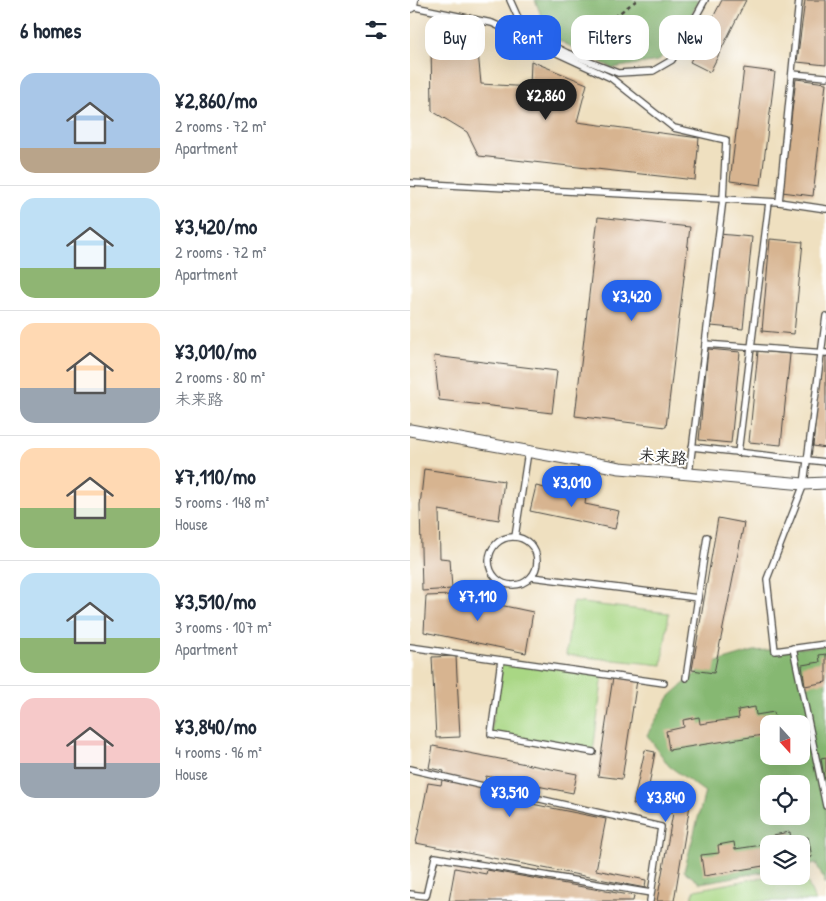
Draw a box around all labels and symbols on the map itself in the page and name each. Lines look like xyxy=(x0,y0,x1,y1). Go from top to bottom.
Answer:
pin: ¥2,860 xyxy=(505,78,587,121)
pin: ¥3,420 xyxy=(591,280,673,322)
street label: 未来路 xyxy=(638,443,688,469)
pin: ¥3,010 xyxy=(531,466,613,508)
pin: ¥7,110 xyxy=(437,580,519,622)
north arrow xyxy=(760,715,810,765)
pin: ¥3,510 xyxy=(469,776,551,818)
pin: ¥3,840 xyxy=(625,780,707,823)

